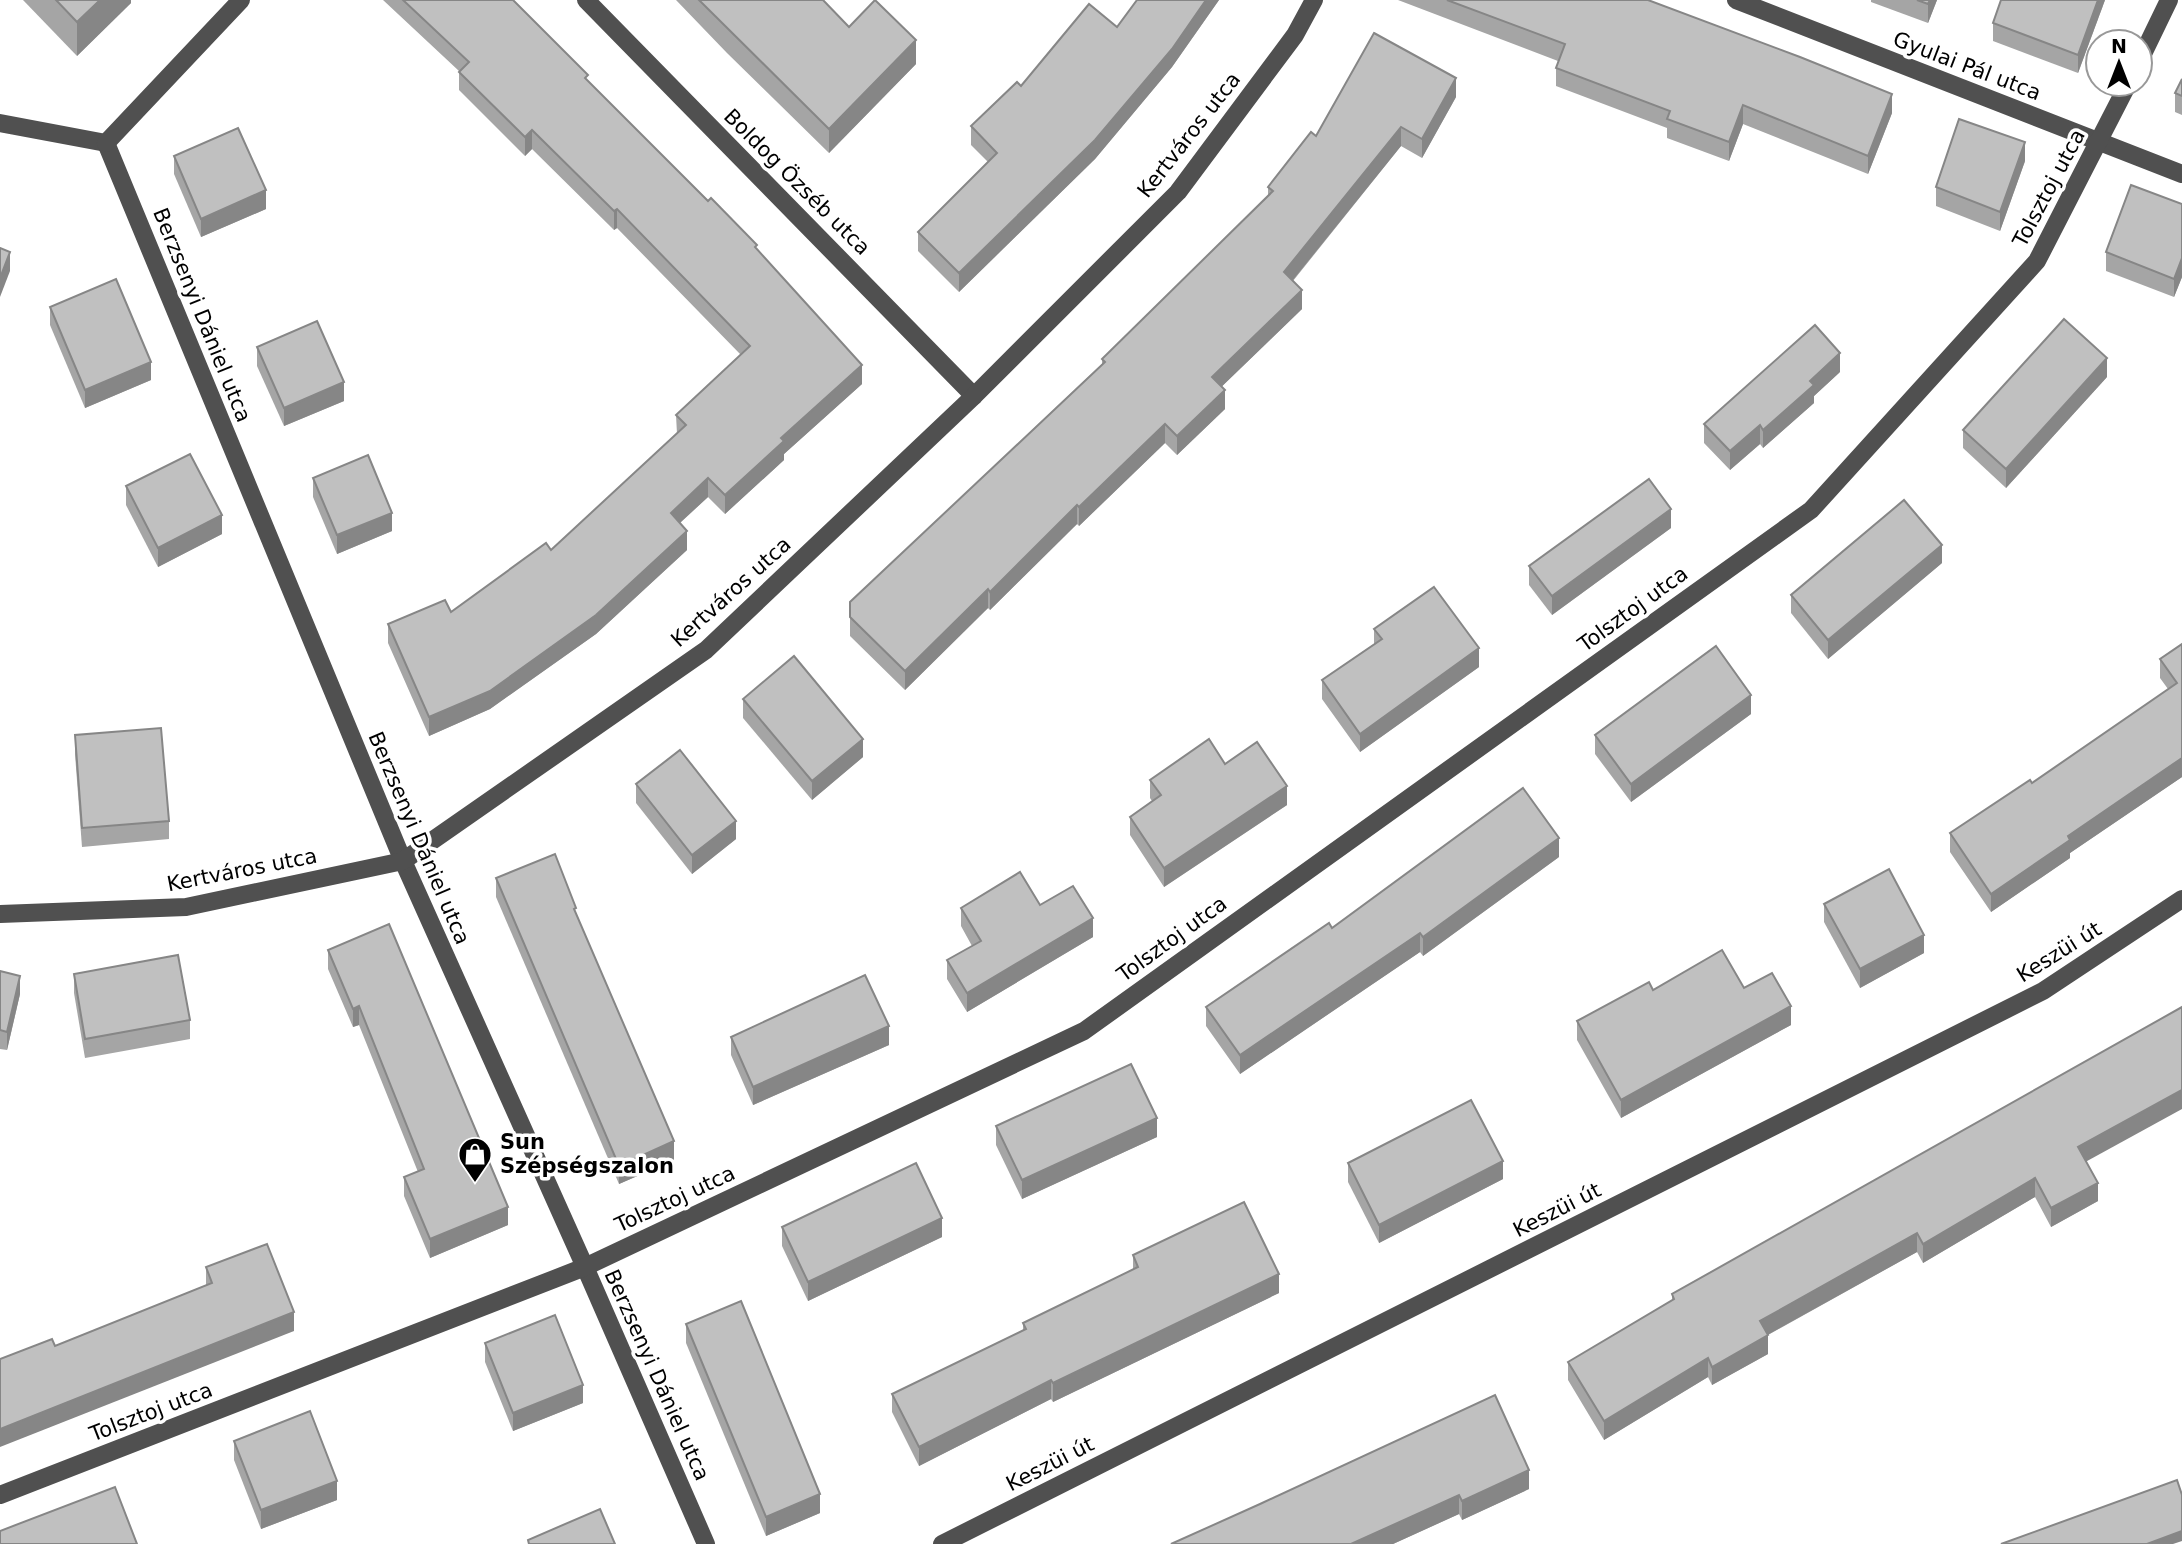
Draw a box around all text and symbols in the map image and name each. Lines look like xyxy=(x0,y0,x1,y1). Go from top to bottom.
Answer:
street label: Gyulai Pál utca xyxy=(1890,27,2044,105)
north arrow xyxy=(2084,28,2154,98)
text: N xyxy=(2111,35,2127,57)
street label: Kertváros utca xyxy=(1133,68,1245,202)
street label: Boldog Özséb utca xyxy=(719,103,876,260)
street label: Tolsztoj utca xyxy=(2008,125,2090,252)
street label: Berzsenyi Dániel utca xyxy=(148,204,256,426)
street label: Kertváros utca xyxy=(666,532,796,652)
street label: Tolsztoj utca xyxy=(1573,561,1692,657)
street label: Berzsenyi Dániel utca xyxy=(363,728,475,948)
street label: Kertváros utca xyxy=(165,844,319,896)
street label: Tolsztoj utca xyxy=(1112,891,1231,987)
street label: Keszüi út xyxy=(2012,917,2106,987)
place label: Sun Szépségszalon xyxy=(500,1130,674,1178)
shop icon: Sun Szépségszalon xyxy=(456,1135,494,1184)
street label: Tolsztoj utca xyxy=(610,1161,739,1238)
street label: Keszüi út xyxy=(1509,1178,1605,1242)
street label: Berzsenyi Dániel utca xyxy=(600,1266,714,1484)
street label: Tolsztoj utca xyxy=(85,1378,216,1447)
street label: Keszüi út xyxy=(1002,1432,1098,1496)

